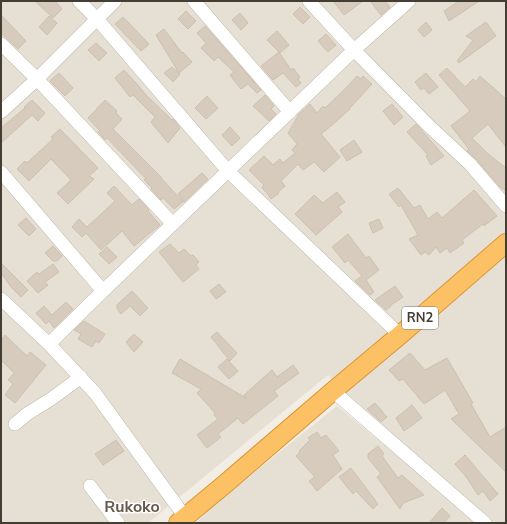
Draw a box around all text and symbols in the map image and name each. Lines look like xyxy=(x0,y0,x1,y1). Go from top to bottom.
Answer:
road number: RN2 xyxy=(402,307,438,329)
district label: Rukoko xyxy=(104,496,160,518)

